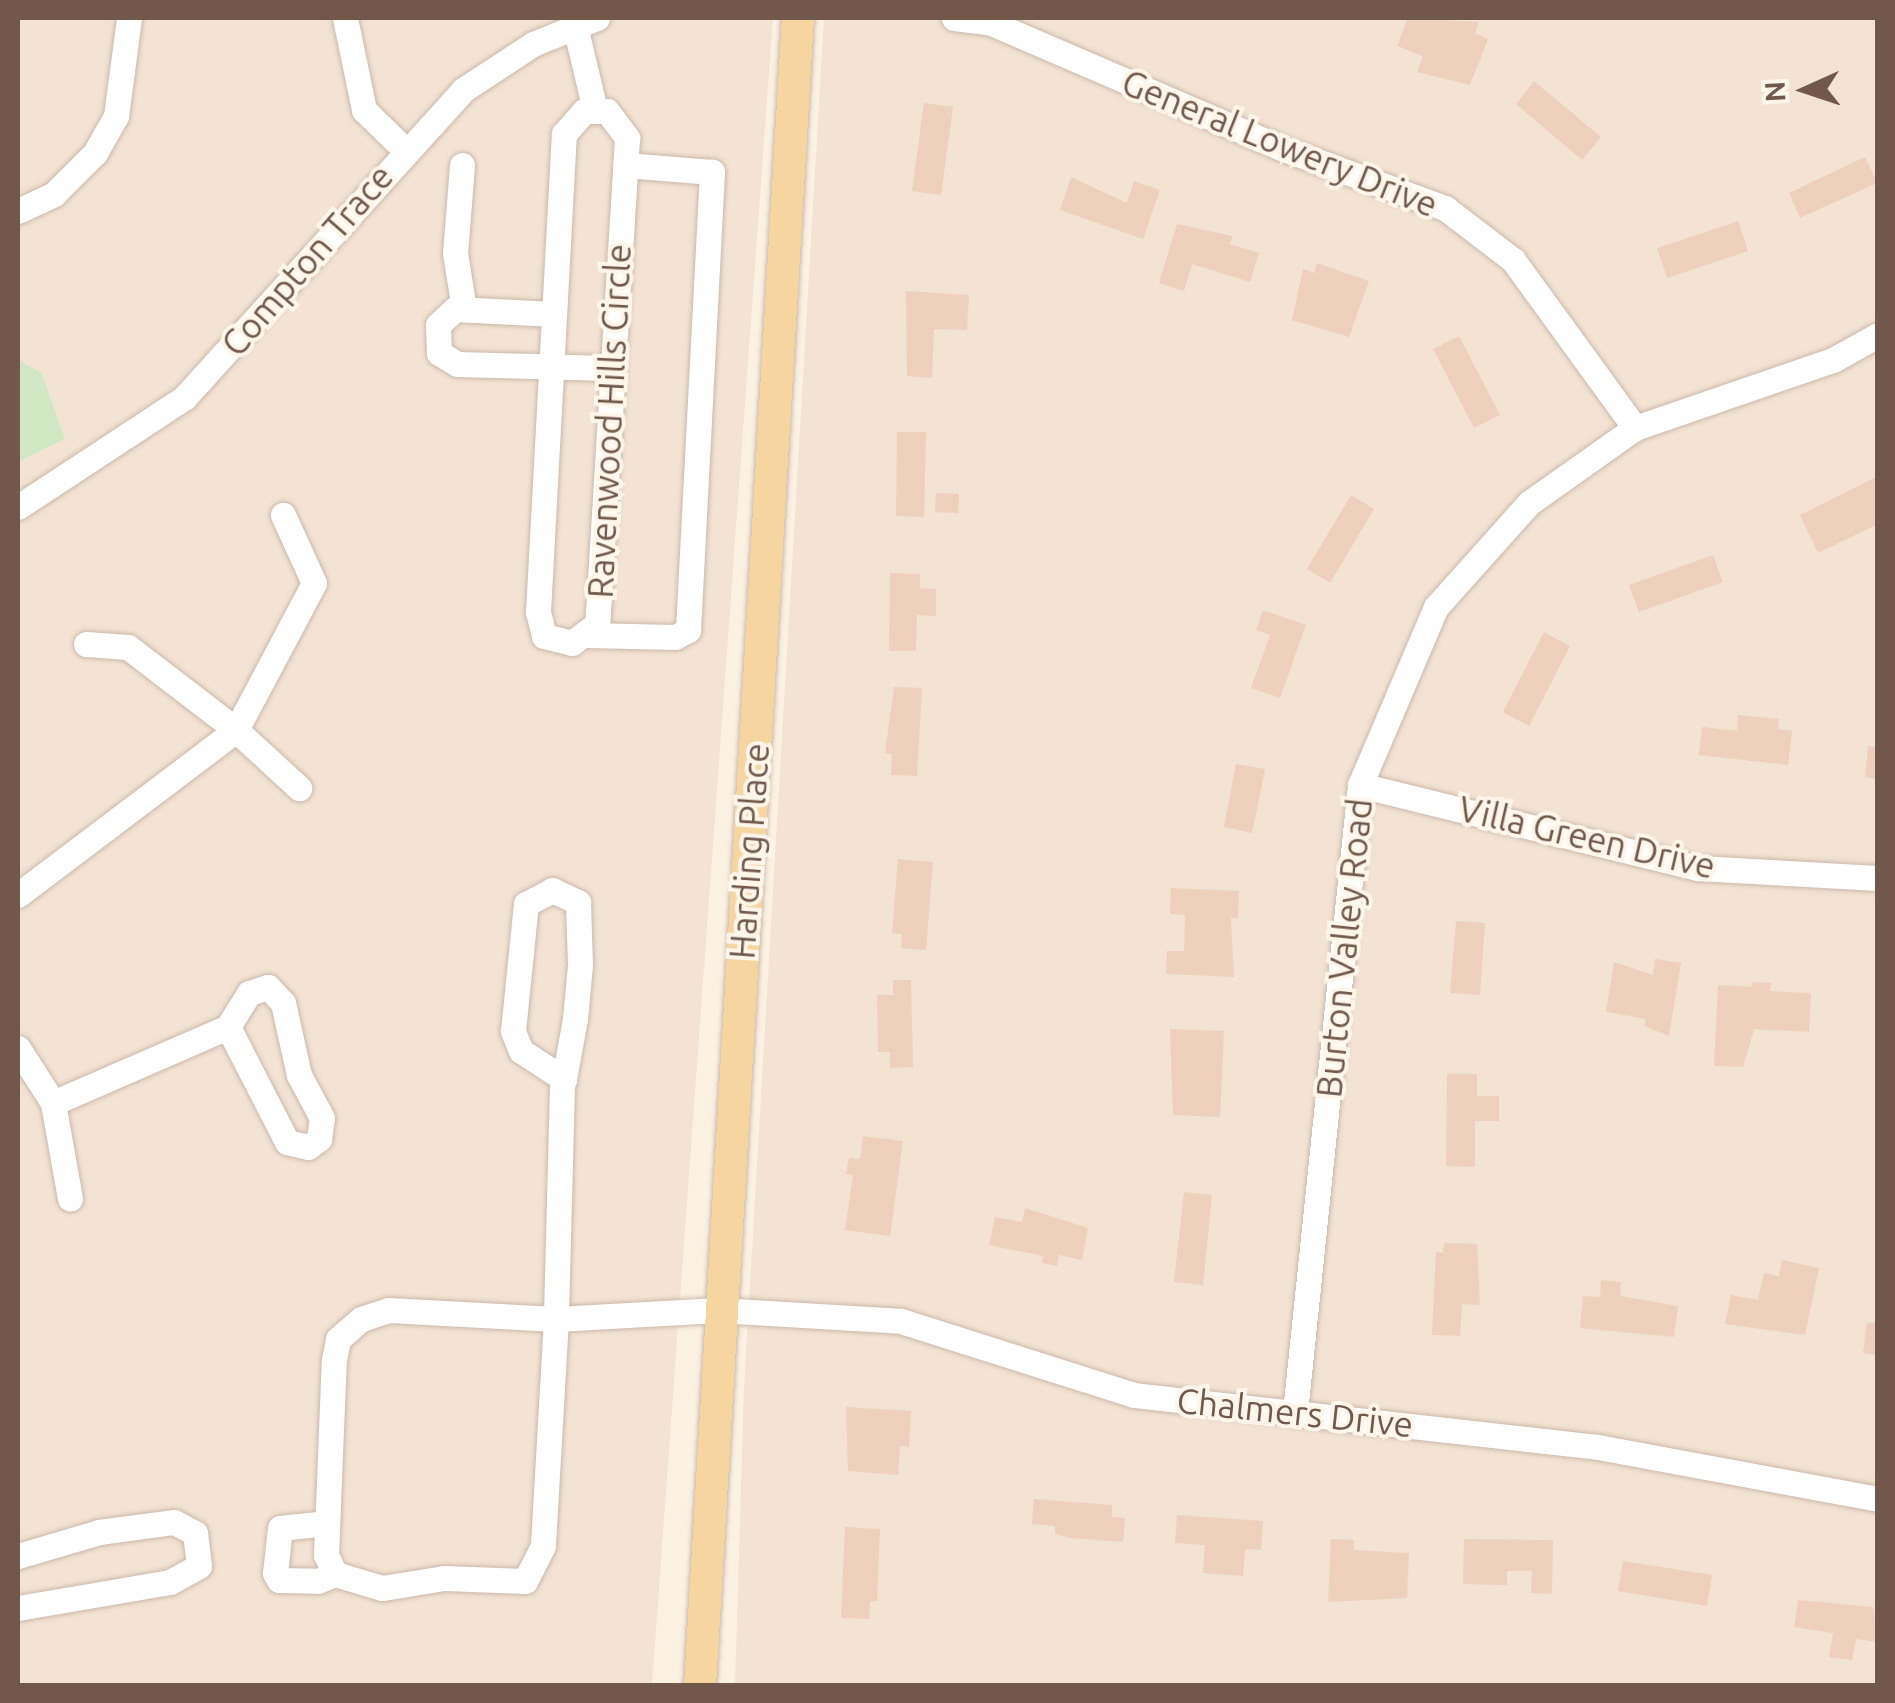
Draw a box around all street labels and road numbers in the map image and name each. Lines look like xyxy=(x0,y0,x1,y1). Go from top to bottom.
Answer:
street label: General Lowery Drive xyxy=(1116,60,1444,226)
street label: Compton Trace xyxy=(213,156,401,364)
street label: Ravenwood Hills Circle xyxy=(579,243,639,599)
street label: Harding Place xyxy=(721,742,777,960)
street label: Villa Green Drive xyxy=(1455,787,1719,887)
street label: Burton Valley Road xyxy=(1307,796,1381,1100)
street label: Chalmers Drive xyxy=(1175,1379,1415,1445)

